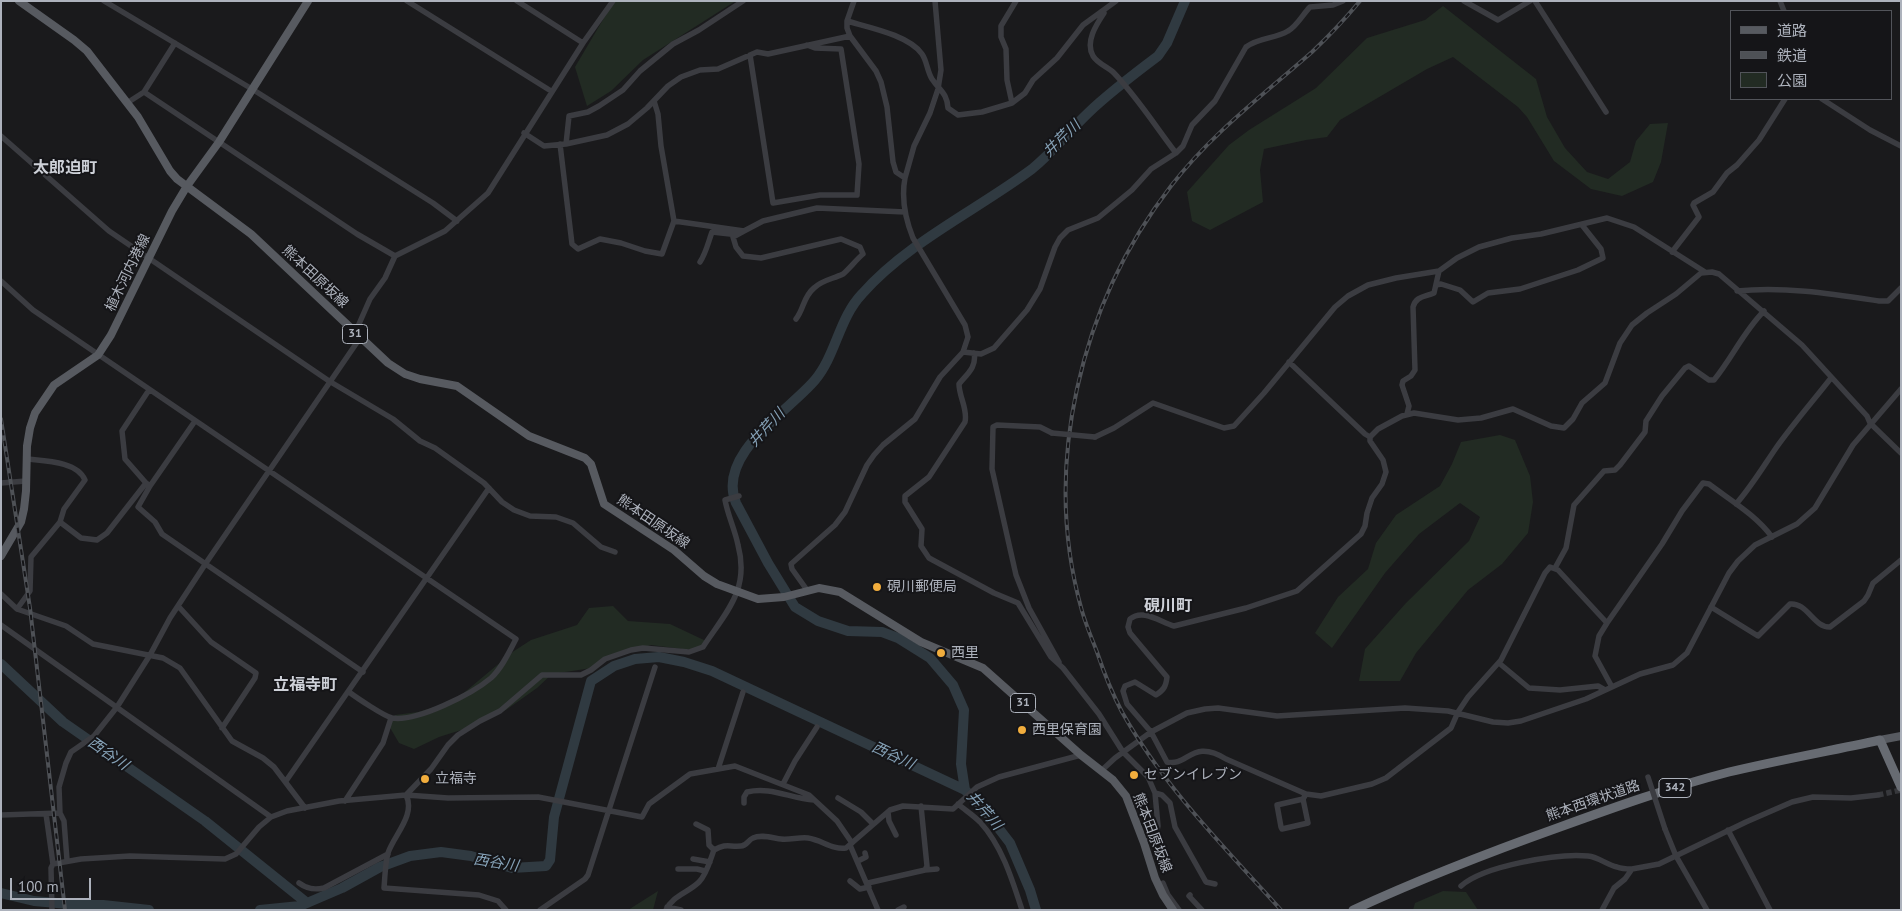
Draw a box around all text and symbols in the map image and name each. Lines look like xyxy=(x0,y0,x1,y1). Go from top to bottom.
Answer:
legend xyxy=(1730,10,1892,100)
text: 道路 xyxy=(1777,21,1807,40)
text: 鉄道 xyxy=(1777,46,1807,65)
text: 公園 xyxy=(1777,71,1807,90)
water label: 井芹川 xyxy=(1040,117,1084,161)
district label: 太郎迫町 xyxy=(33,158,97,178)
street label: 植木河内港線 xyxy=(102,232,154,314)
street label: 熊本田原坂線 xyxy=(279,242,351,312)
road number: 31 xyxy=(342,324,368,344)
water label: 井芹川 xyxy=(745,405,789,451)
street label: 熊本田原坂線 xyxy=(613,492,693,552)
place label: 硯川郵便局 xyxy=(887,579,957,595)
marker: 硯川郵便局 xyxy=(871,581,883,593)
district label: 硯川町 xyxy=(1144,596,1192,616)
place label: 西里 xyxy=(951,645,979,661)
marker: 西里 xyxy=(935,647,947,659)
district label: 立福寺町 xyxy=(273,675,337,695)
road number: 31 xyxy=(1010,694,1036,712)
place label: 西里保育園 xyxy=(1032,722,1102,738)
marker: 西里保育園 xyxy=(1016,724,1028,736)
water label: 西谷川 xyxy=(84,734,132,774)
water label: 西谷川 xyxy=(869,738,917,774)
place label: セブンイレブン xyxy=(1144,767,1242,783)
marker: セブンイレブン xyxy=(1128,769,1140,781)
place label: 立福寺 xyxy=(435,771,477,787)
marker: 立福寺 xyxy=(419,773,431,785)
street label: 熊本西環状道路 xyxy=(1544,777,1642,825)
road number: 342 xyxy=(1659,778,1691,798)
water label: 井芹川 xyxy=(962,788,1006,834)
street label: 熊本田原坂線 xyxy=(1129,791,1175,875)
water label: 西谷川 xyxy=(472,851,520,875)
scale bar xyxy=(12,868,94,900)
text: 100 m xyxy=(18,877,59,896)

